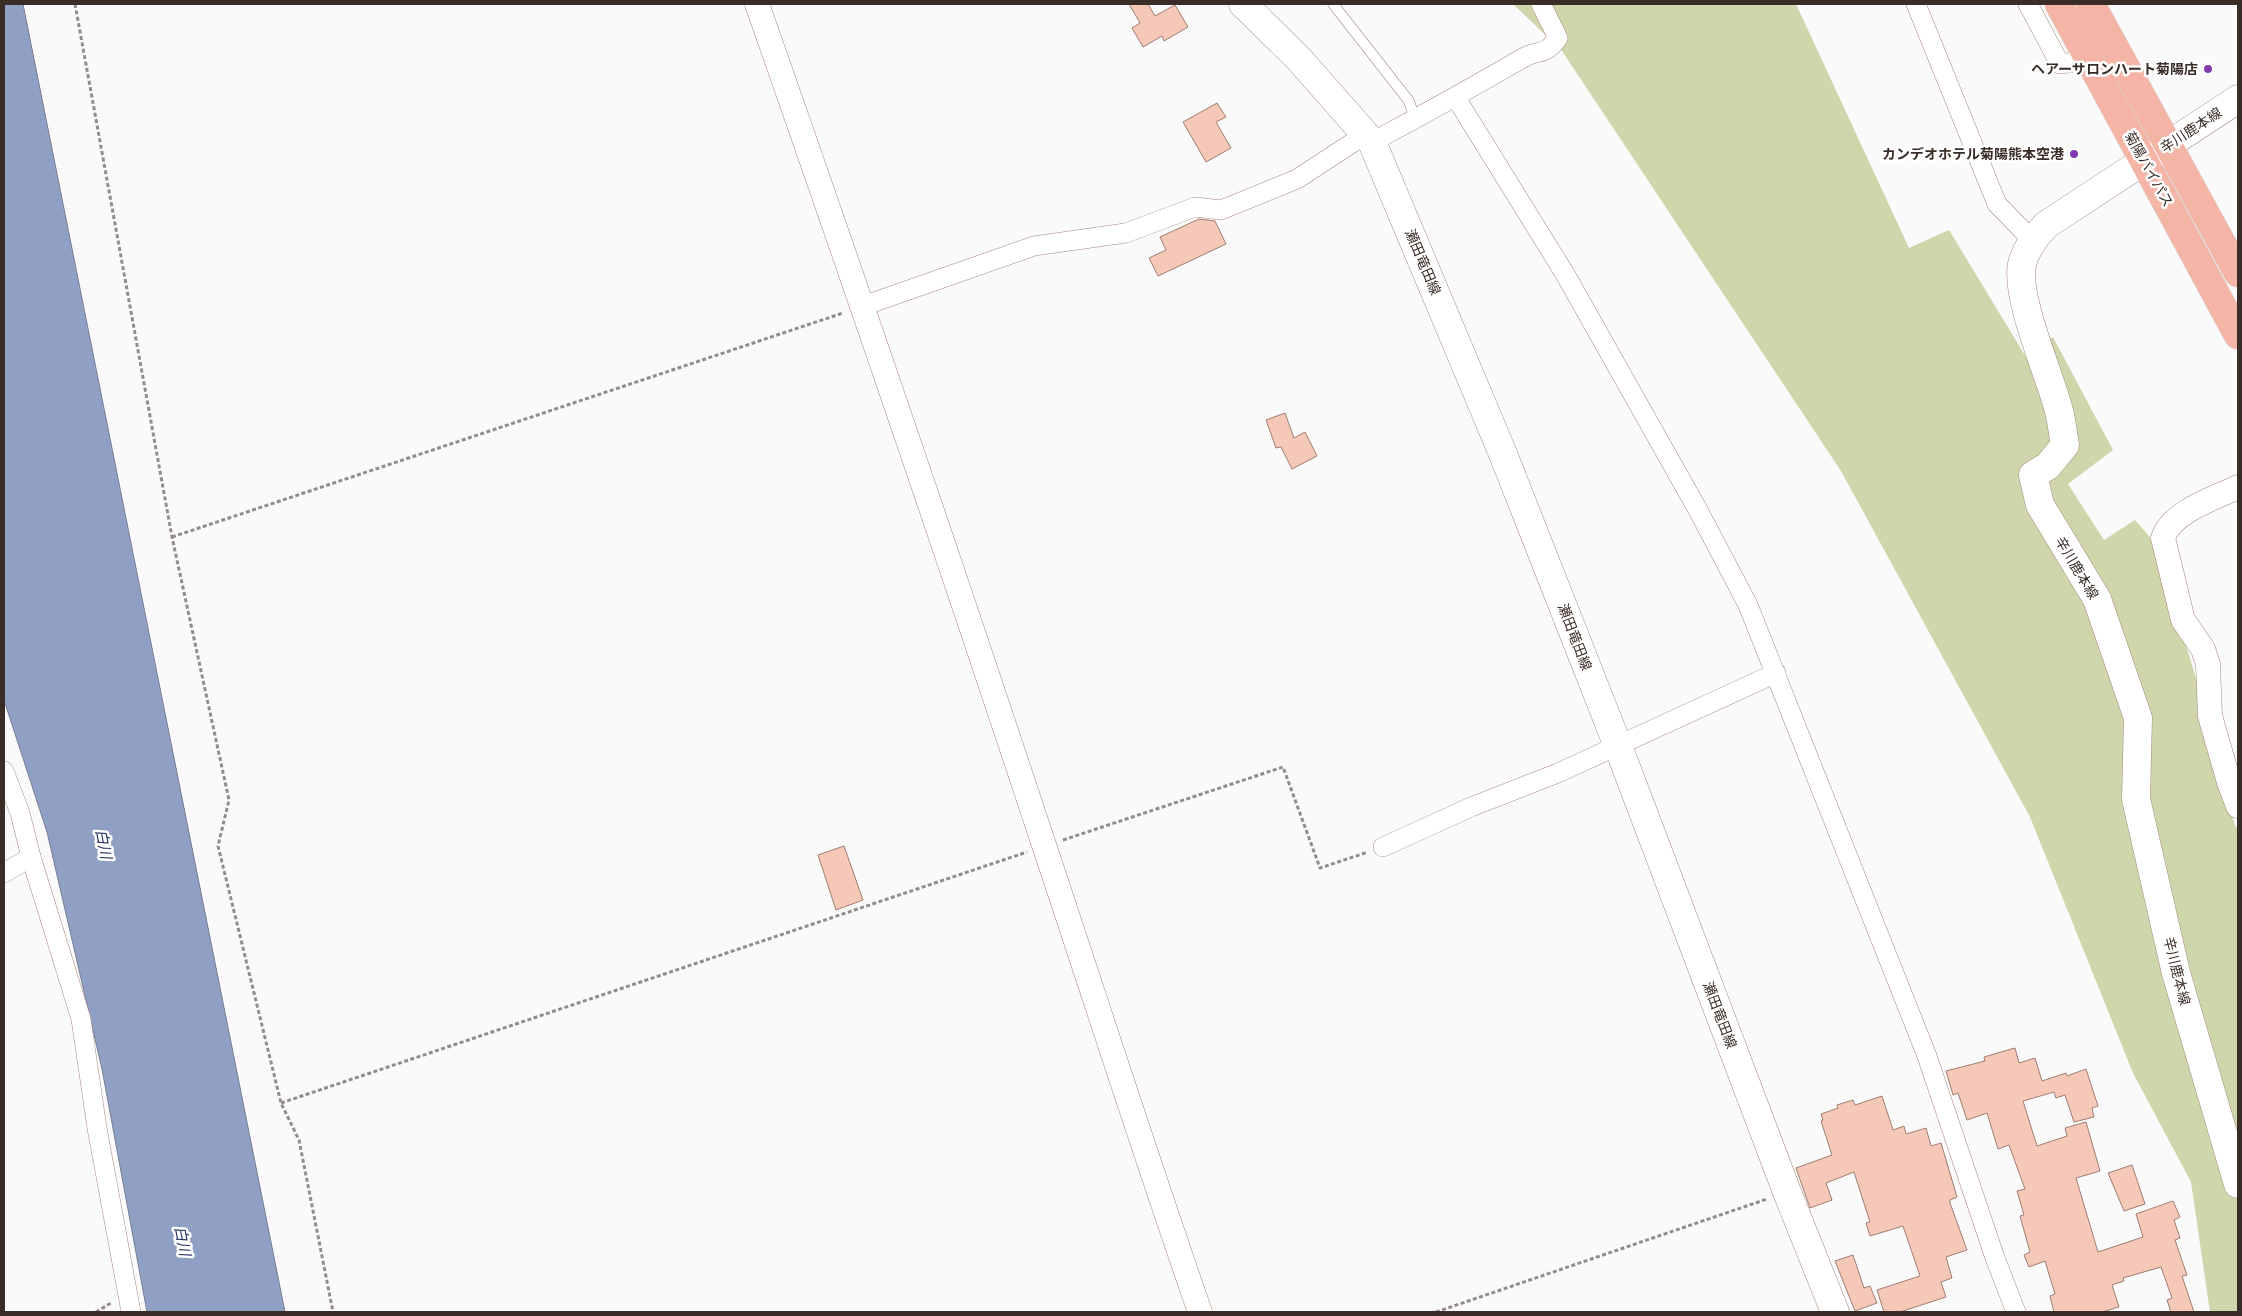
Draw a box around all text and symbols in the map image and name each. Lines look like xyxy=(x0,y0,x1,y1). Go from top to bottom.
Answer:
place label: ヘアーサロンハート菊陽店 xyxy=(2031,60,2198,78)
marker: ヘアーサロンハート菊陽店 xyxy=(2202,63,2214,75)
street label: 辛川鹿本線 xyxy=(2157,103,2225,157)
street label: 菊陽バイパス xyxy=(2121,128,2177,210)
place label: カンデオホテル菊陽熊本空港 xyxy=(1882,145,2064,163)
marker: カンデオホテル菊陽熊本空港 xyxy=(2068,148,2080,160)
street label: 瀬田竜田線 xyxy=(1401,226,1445,298)
street label: 辛川鹿本線 xyxy=(2051,533,2103,603)
street label: 瀬田竜田線 xyxy=(1554,601,1596,673)
water label: 白川 xyxy=(92,827,117,862)
street label: 辛川鹿本線 xyxy=(2160,935,2194,1007)
street label: 瀬田竜田線 xyxy=(1699,979,1741,1051)
water label: 白川 xyxy=(171,1224,196,1259)

